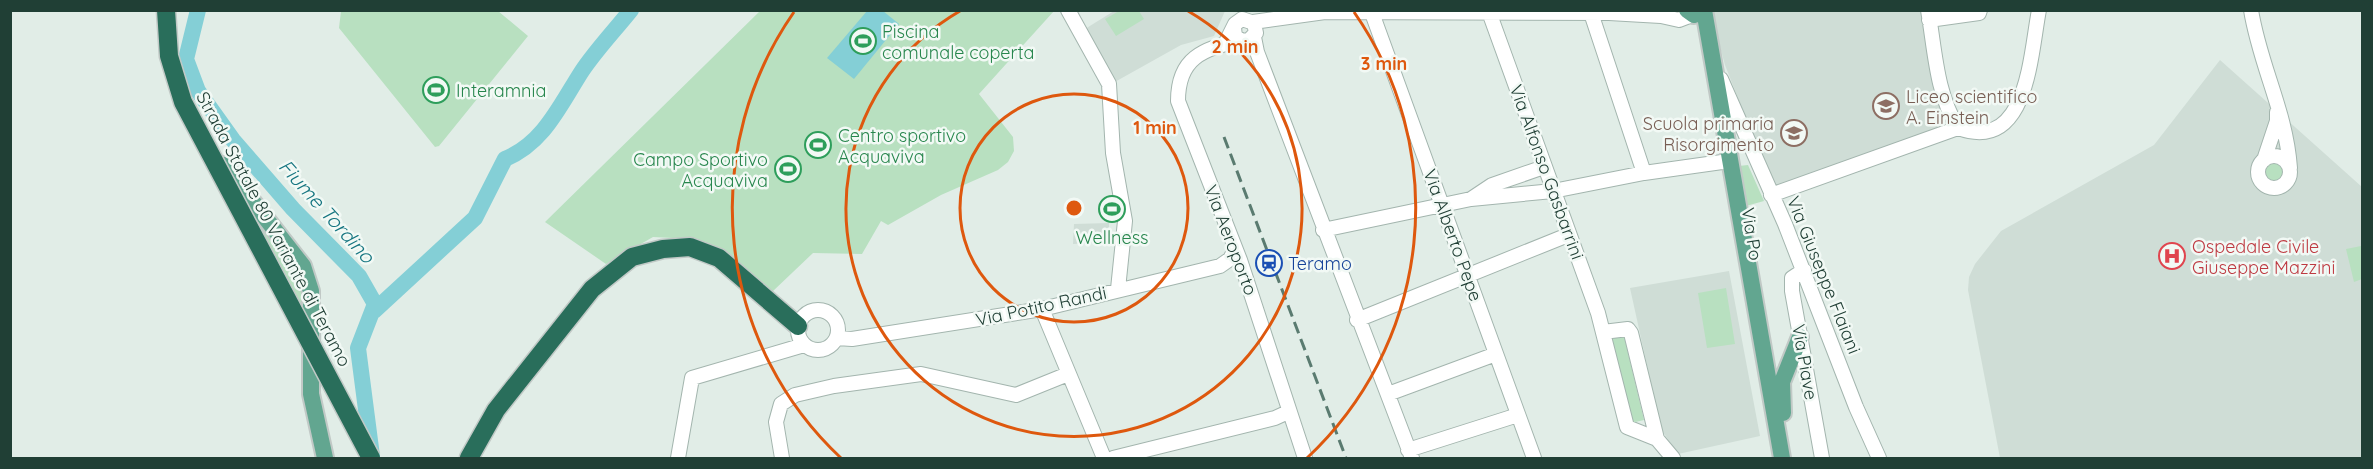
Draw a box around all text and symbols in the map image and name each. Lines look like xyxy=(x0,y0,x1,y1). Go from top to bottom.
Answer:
place label: Piscina comunale coperta xyxy=(882,20,1034,64)
sports icon: Piscina comunale coperta xyxy=(848,26,878,56)
text: 2 min xyxy=(1212,35,1258,58)
text: 3 min xyxy=(1361,52,1407,75)
sports icon: Interamnia xyxy=(421,75,451,105)
place label: Interamnia xyxy=(456,79,546,102)
street label: Via Alfonso Gasbarrini xyxy=(1505,81,1589,263)
place label: Liceo scientifico A. Einstein xyxy=(1906,85,2037,129)
street label: Strada Statale 80 Variante di Teramo xyxy=(191,87,357,371)
school or university icon: Liceo scientifico A. Einstein xyxy=(1871,91,1901,121)
place label: Scuola primaria Risorgimento xyxy=(1643,112,1774,156)
text: 1 min xyxy=(1133,116,1177,139)
school or university icon: Scuola primaria Risorgimento xyxy=(1779,118,1809,148)
place label: Centro sportivo Acquaviva xyxy=(838,124,966,168)
sports icon: Centro sportivo Acquaviva xyxy=(803,130,833,160)
place label: Campo Sportivo Acquaviva xyxy=(633,148,768,192)
water label: Fiume Tordino xyxy=(274,154,381,269)
sports icon: Campo Sportivo Acquaviva xyxy=(773,154,803,184)
street label: Via Alberto Pepe xyxy=(1418,166,1488,304)
street label: Via Aeroporto xyxy=(1199,182,1263,298)
street label: Via Giuseppe Flaiani xyxy=(1782,193,1866,357)
sports icon: Wellness xyxy=(1097,194,1127,224)
centre of rings xyxy=(1064,198,1084,218)
street label: Via Po xyxy=(1736,206,1768,262)
place label: Wellness xyxy=(1075,226,1149,249)
place label: Ospedale Civile Giuseppe Mazzini xyxy=(2192,235,2335,279)
hospital icon: Ospedale Civile Giuseppe Mazzini xyxy=(2157,241,2187,271)
station icon: Teramo xyxy=(1254,248,1284,278)
place label: Teramo xyxy=(1288,252,1352,275)
street label: Via Potito Randi xyxy=(974,281,1108,331)
street label: Via Piave xyxy=(1787,322,1823,402)

